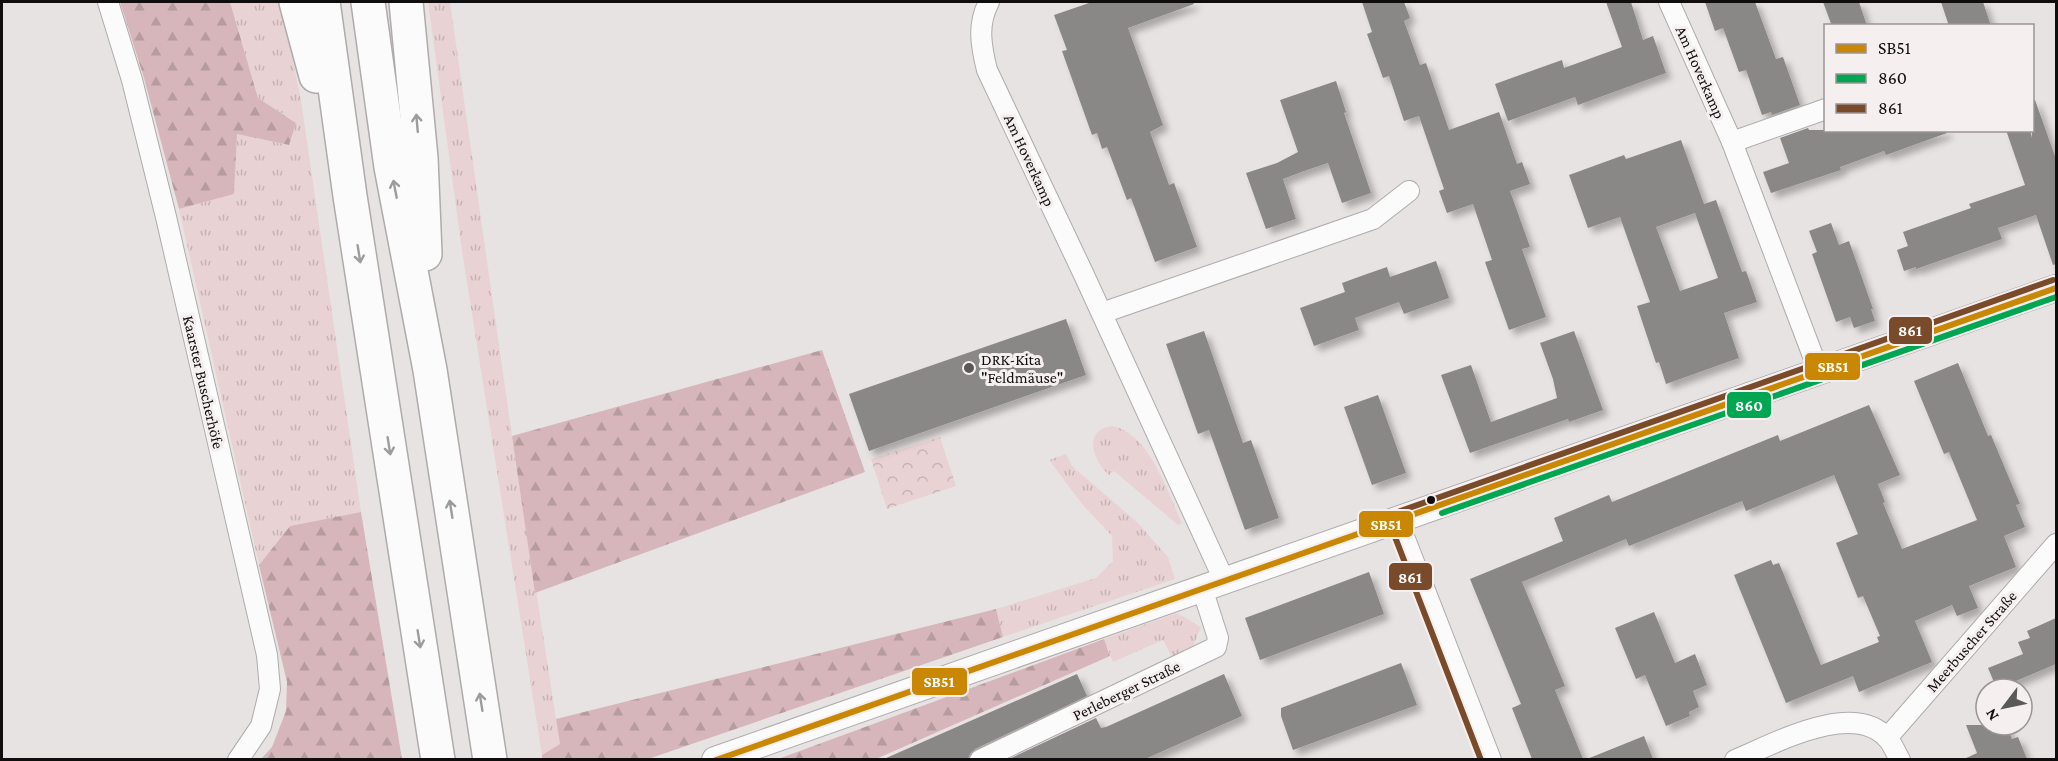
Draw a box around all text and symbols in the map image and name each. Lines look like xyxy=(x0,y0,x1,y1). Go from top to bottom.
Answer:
street label: Am Hoverkamp xyxy=(1672,23,1729,121)
legend xyxy=(1824,24,2034,132)
text: SB51 xyxy=(1878,38,1911,58)
text: 860 xyxy=(1878,68,1907,88)
text: 861 xyxy=(1878,98,1903,118)
street label: Am Hoverkamp xyxy=(1000,112,1058,209)
one-way arrow xyxy=(411,113,422,133)
one-way arrow xyxy=(389,179,400,199)
one-way arrow xyxy=(354,243,365,263)
street label: Kaarster Buscherhöfe xyxy=(180,314,227,450)
line badge: 861 xyxy=(1888,316,1933,345)
text: 861 xyxy=(1898,322,1922,339)
place label: DRK-Kita "Feldmäuse" xyxy=(981,351,1063,386)
line badge: SB51 xyxy=(1804,352,1861,381)
text: SB51 xyxy=(1817,358,1849,375)
marker: DRK-Kita "Feldmäuse" xyxy=(962,361,976,375)
line badge: 860 xyxy=(1726,391,1772,419)
text: 860 xyxy=(1735,397,1763,414)
one-way arrow xyxy=(384,436,395,456)
unlabelled marker xyxy=(1425,494,1437,506)
one-way arrow xyxy=(446,500,457,519)
line badge: SB51 xyxy=(1358,510,1414,538)
text: SB51 xyxy=(1370,516,1402,533)
line badge: 861 xyxy=(1388,562,1433,591)
text: 861 xyxy=(1398,569,1422,586)
street label: Meerbuscher Straße xyxy=(1923,587,2020,695)
one-way arrow xyxy=(414,629,425,648)
street label: Perleberger Straße xyxy=(1070,657,1183,725)
line badge: SB51 xyxy=(911,667,968,696)
text: SB51 xyxy=(923,673,955,690)
north arrow xyxy=(1974,677,2034,737)
one-way arrow xyxy=(475,692,486,712)
text: N xyxy=(1982,705,2002,724)

